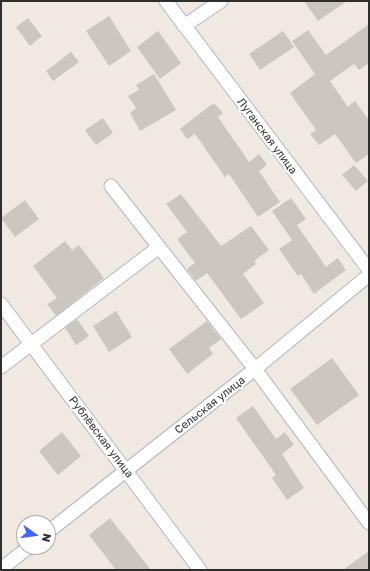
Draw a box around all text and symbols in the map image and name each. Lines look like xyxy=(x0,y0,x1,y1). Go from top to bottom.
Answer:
street label: Луганская улица xyxy=(234,96,300,176)
street label: Сельская улица xyxy=(172,373,248,437)
street label: Рублёвская улица xyxy=(66,394,136,480)
north arrow xyxy=(16,515,56,555)
text: N xyxy=(40,532,54,543)

